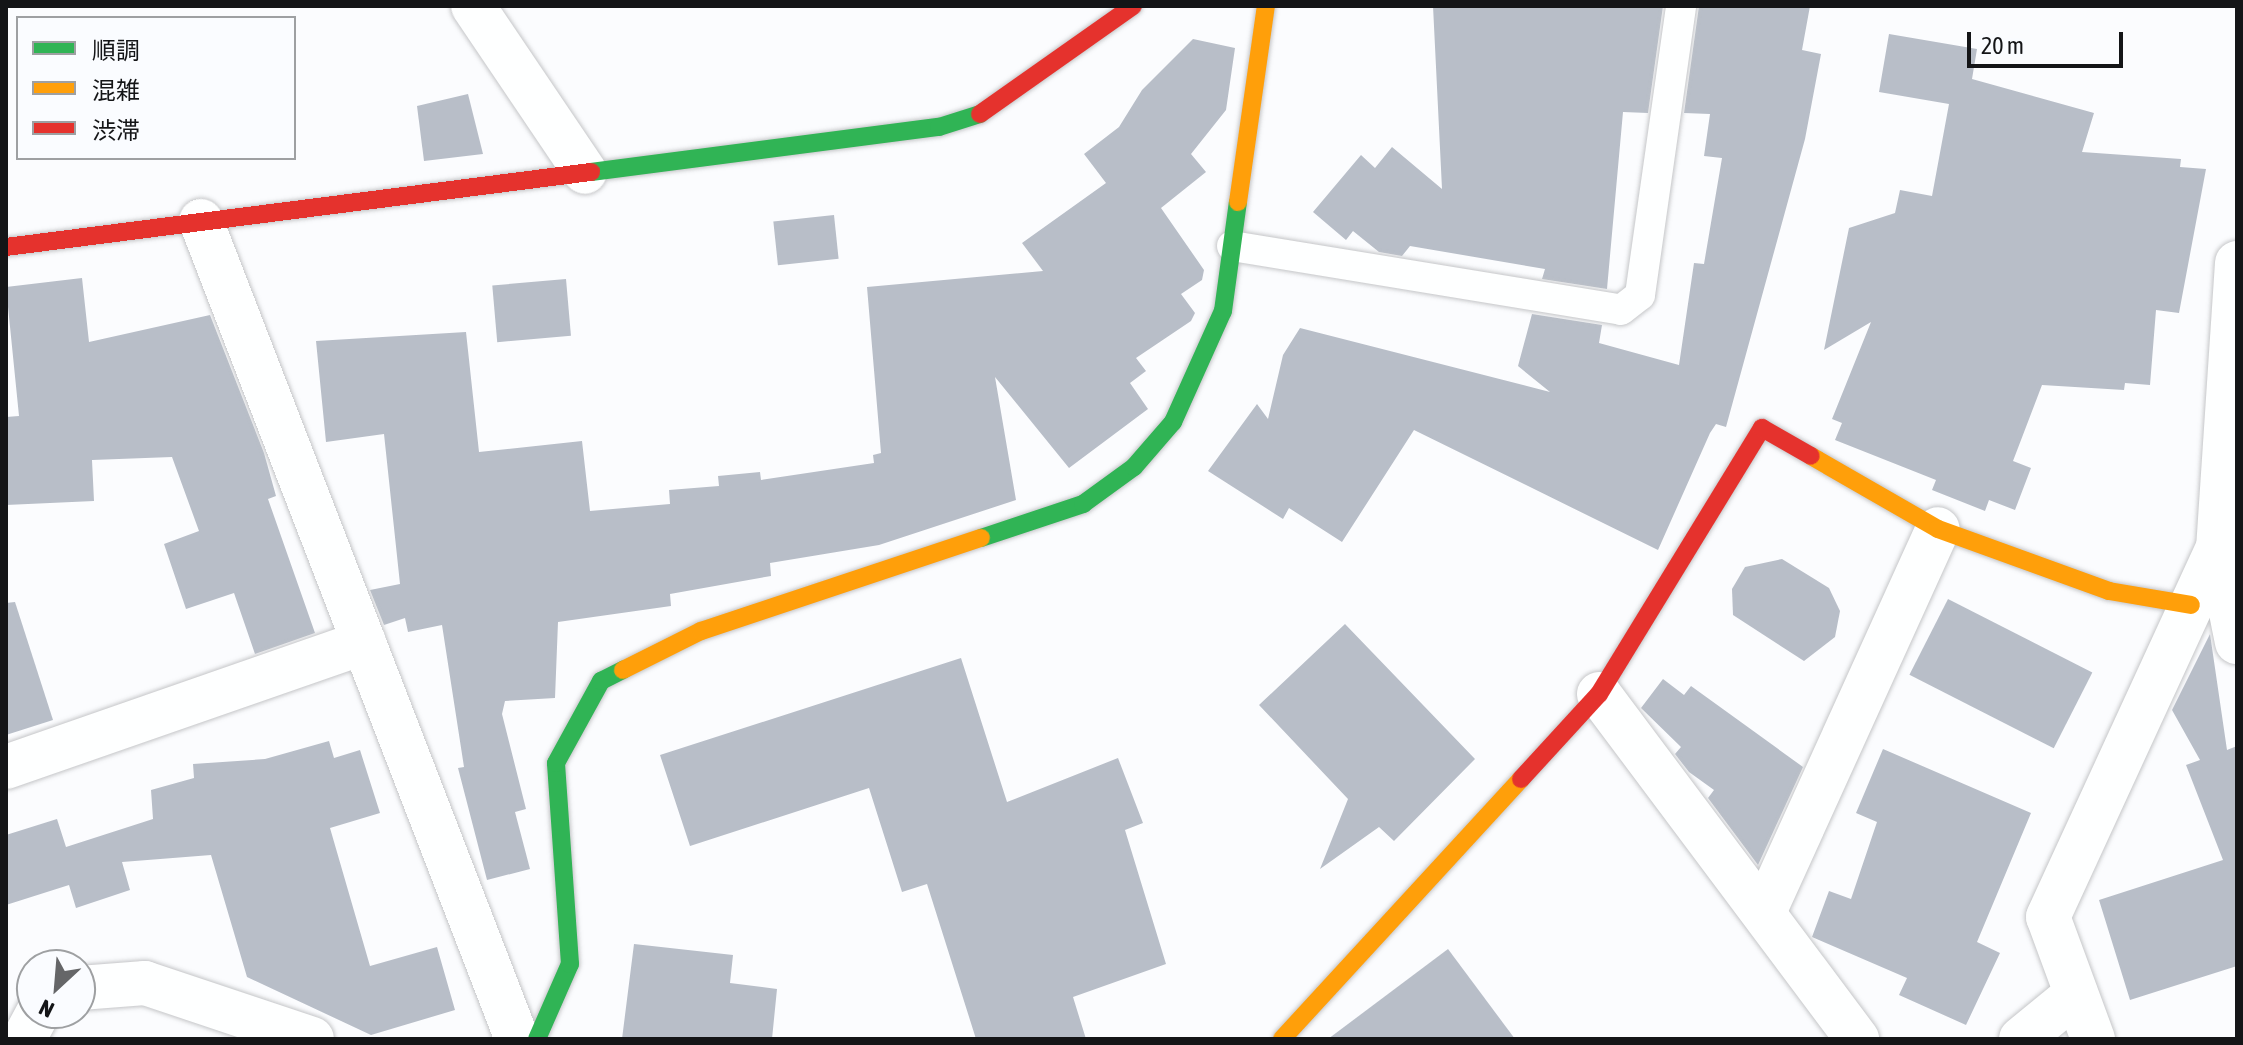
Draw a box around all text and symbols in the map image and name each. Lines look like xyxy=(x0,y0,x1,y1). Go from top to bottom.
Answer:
legend xyxy=(16,16,296,160)
scale bar xyxy=(1971,16,2127,66)
text: 20 m xyxy=(1981,32,2024,59)
text: 順調 xyxy=(92,37,140,64)
text: 混雑 xyxy=(92,77,140,104)
text: 渋滞 xyxy=(92,117,140,144)
north arrow xyxy=(16,949,96,1029)
text: N xyxy=(35,994,58,1023)

